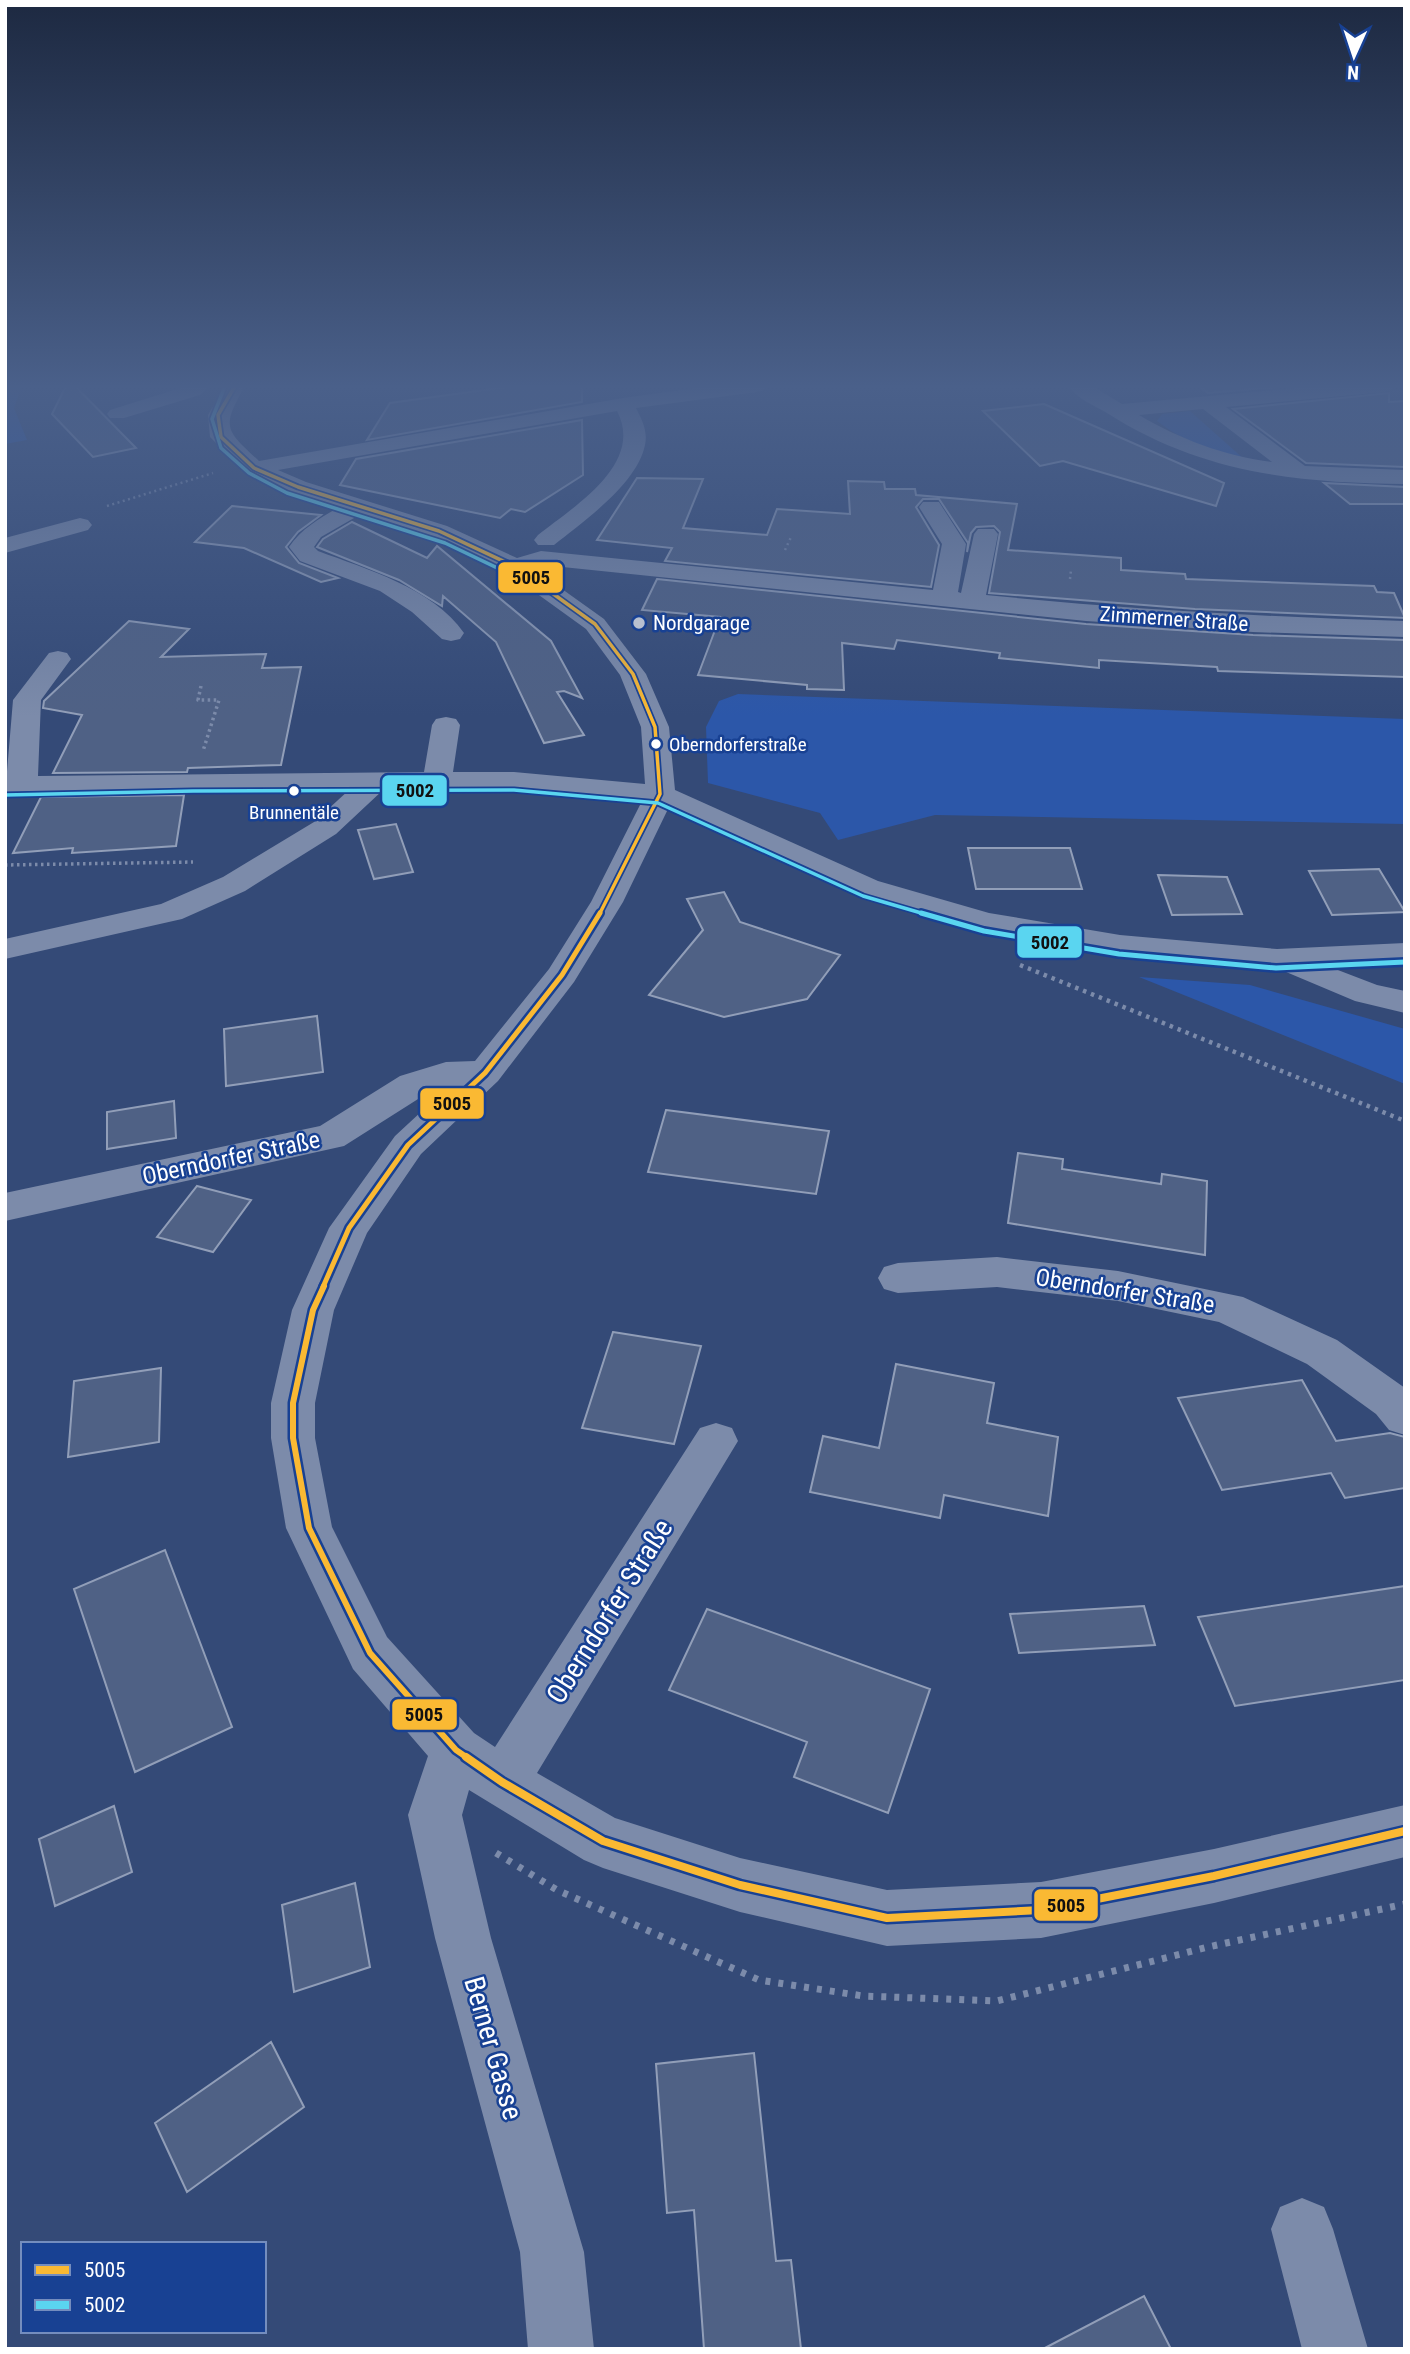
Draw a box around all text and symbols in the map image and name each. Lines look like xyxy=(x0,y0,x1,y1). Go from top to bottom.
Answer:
north arrow xyxy=(1319,21,1389,91)
text: N xyxy=(1347,61,1360,84)
line badge: 5005 xyxy=(497,561,564,594)
text: 5005 xyxy=(512,566,550,589)
street label: Zimmerner Straße xyxy=(1099,602,1249,636)
place label: Nordgarage xyxy=(653,611,750,635)
marker: Nordgarage xyxy=(631,615,647,631)
place label: Oberndorferstraße xyxy=(669,733,807,756)
marker: Oberndorferstraße xyxy=(649,737,663,751)
line badge: 5002 xyxy=(381,774,448,807)
text: 5002 xyxy=(396,779,434,802)
marker: Brunnentäle xyxy=(287,784,301,798)
place label: Brunnentäle xyxy=(249,801,339,824)
line badge: 5002 xyxy=(1016,925,1083,959)
text: 5002 xyxy=(1031,931,1069,954)
line badge: 5005 xyxy=(419,1087,485,1120)
text: 5005 xyxy=(433,1092,471,1115)
street label: Oberndorfer Straße xyxy=(140,1125,322,1191)
street label: Oberndorfer Straße xyxy=(1033,1263,1217,1319)
street label: Oberndorfer Straße xyxy=(539,1513,679,1710)
line badge: 5005 xyxy=(391,1698,458,1731)
text: 5005 xyxy=(405,1703,443,1726)
line badge: 5005 xyxy=(1033,1888,1099,1922)
text: 5005 xyxy=(1047,1894,1085,1917)
street label: Berner Gasse xyxy=(457,1973,530,2123)
legend xyxy=(21,2242,266,2333)
text: 5005 xyxy=(84,2258,125,2282)
text: 5002 xyxy=(84,2293,125,2317)

